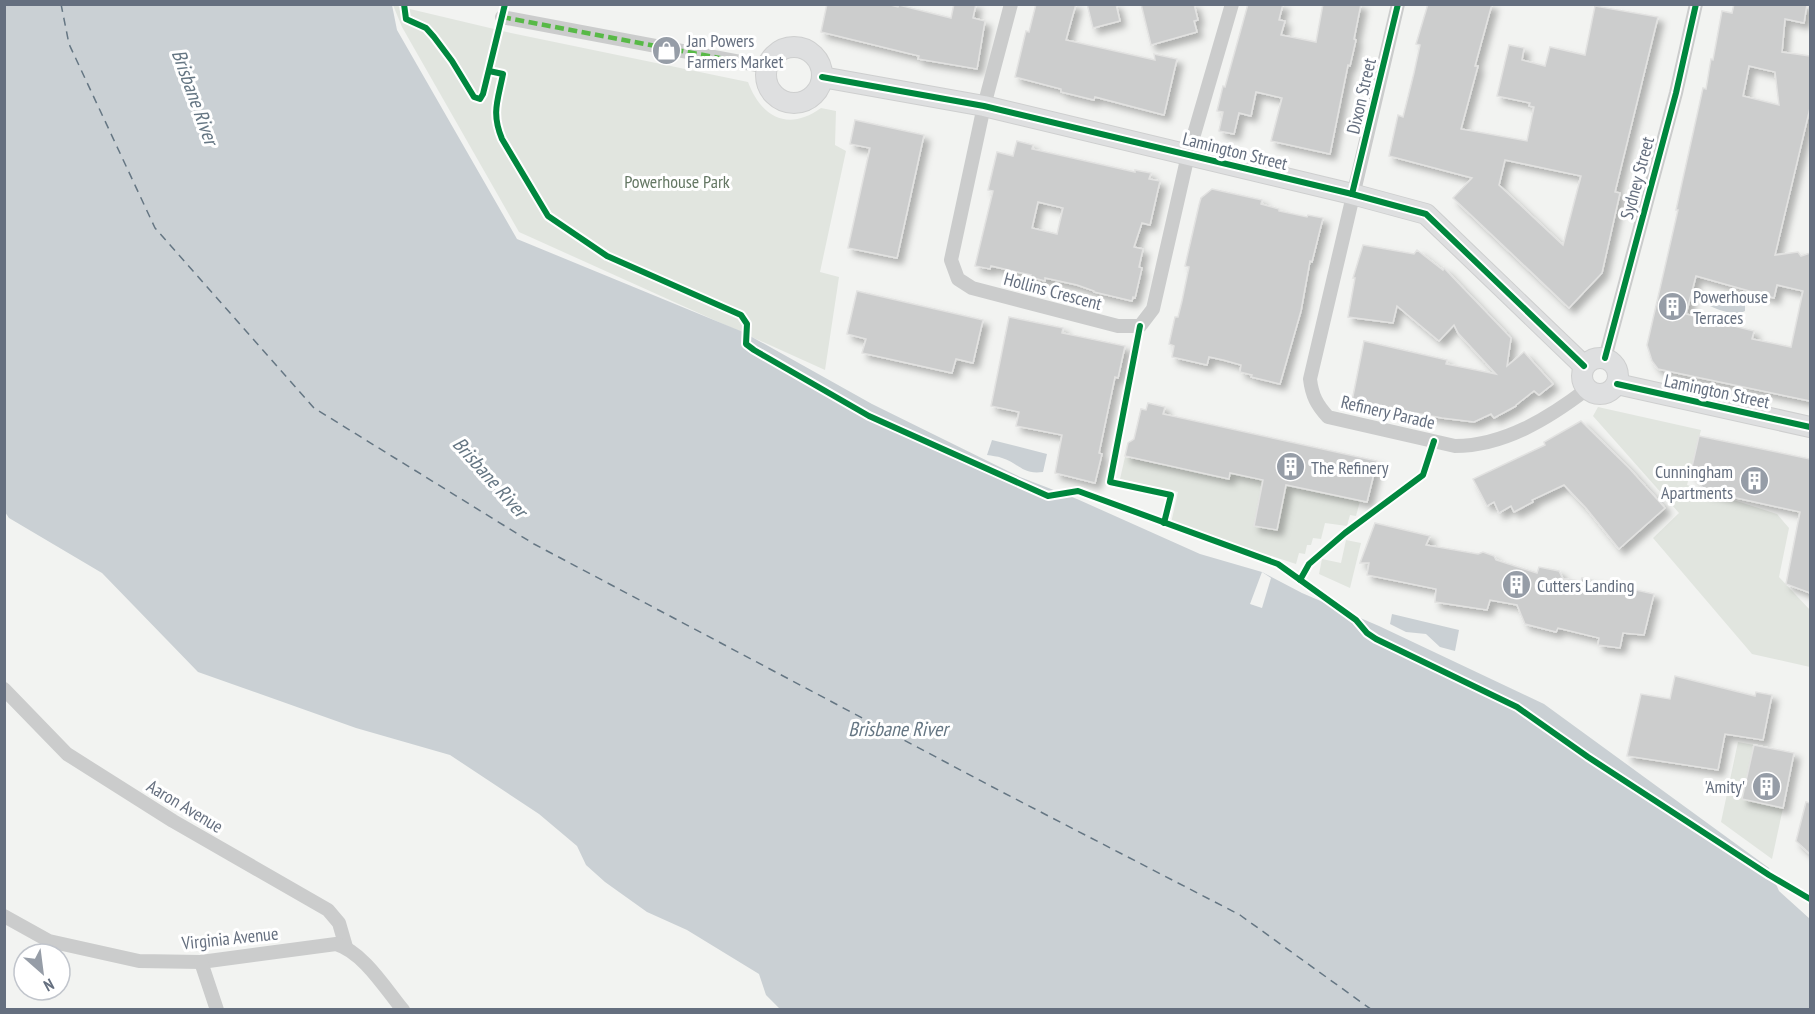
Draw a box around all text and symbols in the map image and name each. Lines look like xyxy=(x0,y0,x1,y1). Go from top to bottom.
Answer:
place label: Jan Powers Farmers Market xyxy=(686,29,783,73)
shop icon: Jan Powers Farmers Market xyxy=(650,34,682,66)
water label: Brisbane River xyxy=(166,46,225,151)
street label: Dixon Street xyxy=(1341,56,1381,136)
street label: Lamington Street xyxy=(1180,127,1290,175)
street label: Sydney Street xyxy=(1615,134,1659,222)
park label: Powerhouse Park xyxy=(624,170,730,193)
street label: Hollins Crescent xyxy=(1002,267,1104,315)
place label: Powerhouse Terraces xyxy=(1693,285,1768,329)
building icon: Powerhouse Terraces xyxy=(1656,290,1688,322)
street label: Lamington Street xyxy=(1662,369,1772,413)
street label: Refinery Parade xyxy=(1339,390,1437,434)
water label: Brisbane River xyxy=(447,431,535,525)
building icon: The Refinery xyxy=(1274,451,1306,483)
place label: The Refinery xyxy=(1311,456,1389,479)
place label: Cunningham Apartments xyxy=(1655,460,1733,504)
building icon: Cunningham Apartments xyxy=(1738,465,1770,497)
building icon: Cutters Landing xyxy=(1500,569,1532,601)
place label: Cutters Landing xyxy=(1537,574,1635,597)
water label: Brisbane River xyxy=(848,716,950,742)
building icon: 'Amity' xyxy=(1750,770,1782,802)
street label: Aaron Avenue xyxy=(143,774,227,838)
place label: 'Amity' xyxy=(1705,775,1745,798)
street label: Virginia Avenue xyxy=(180,922,279,955)
north arrow xyxy=(12,942,72,1002)
text: N xyxy=(41,974,58,996)

